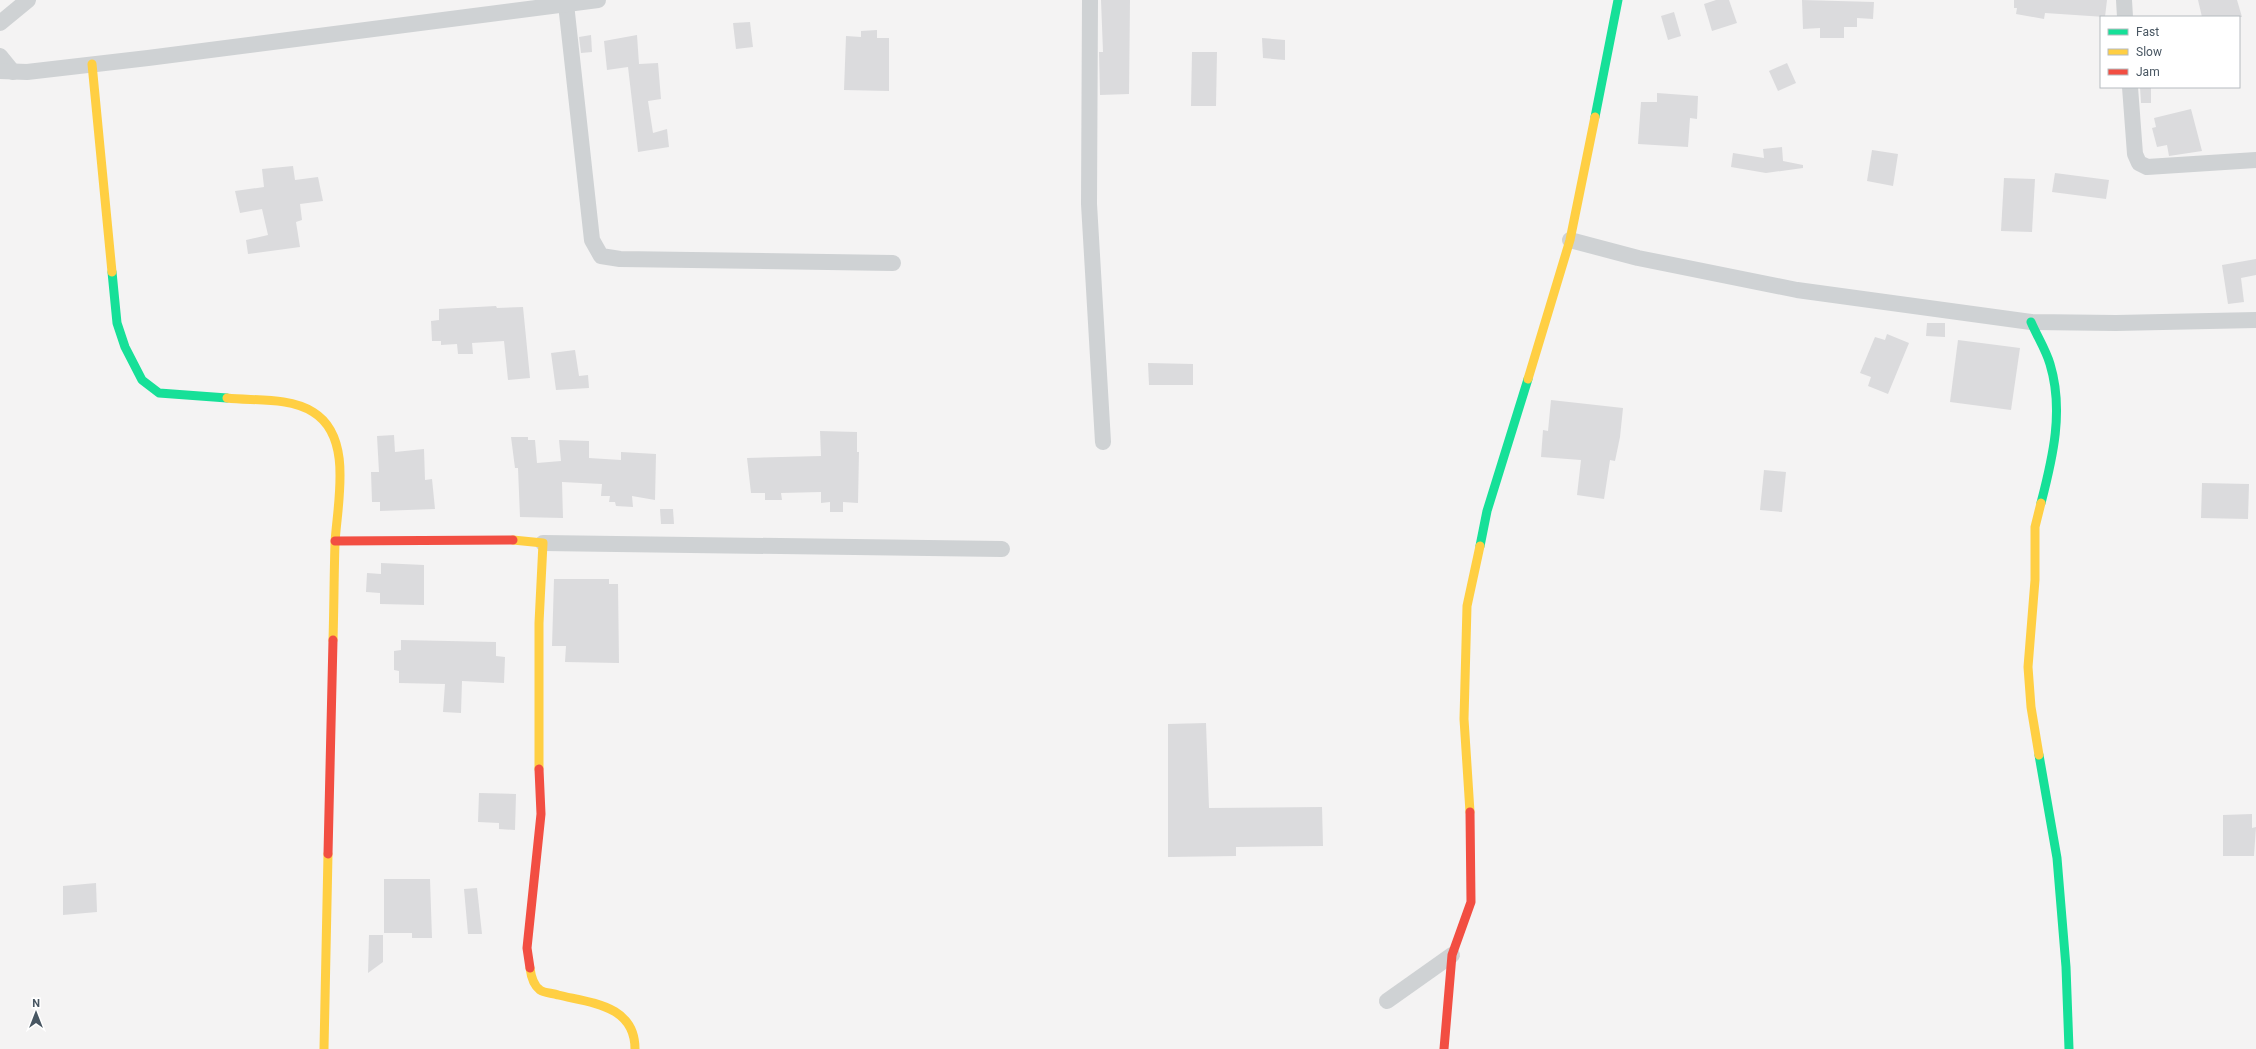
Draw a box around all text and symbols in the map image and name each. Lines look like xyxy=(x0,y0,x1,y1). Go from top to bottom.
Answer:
legend xyxy=(2100,16,2240,88)
text: Fast xyxy=(2136,25,2159,39)
text: Slow xyxy=(2136,45,2162,59)
text: Jam xyxy=(2136,65,2160,79)
north arrow xyxy=(16,993,56,1033)
text: N xyxy=(32,997,40,1010)

